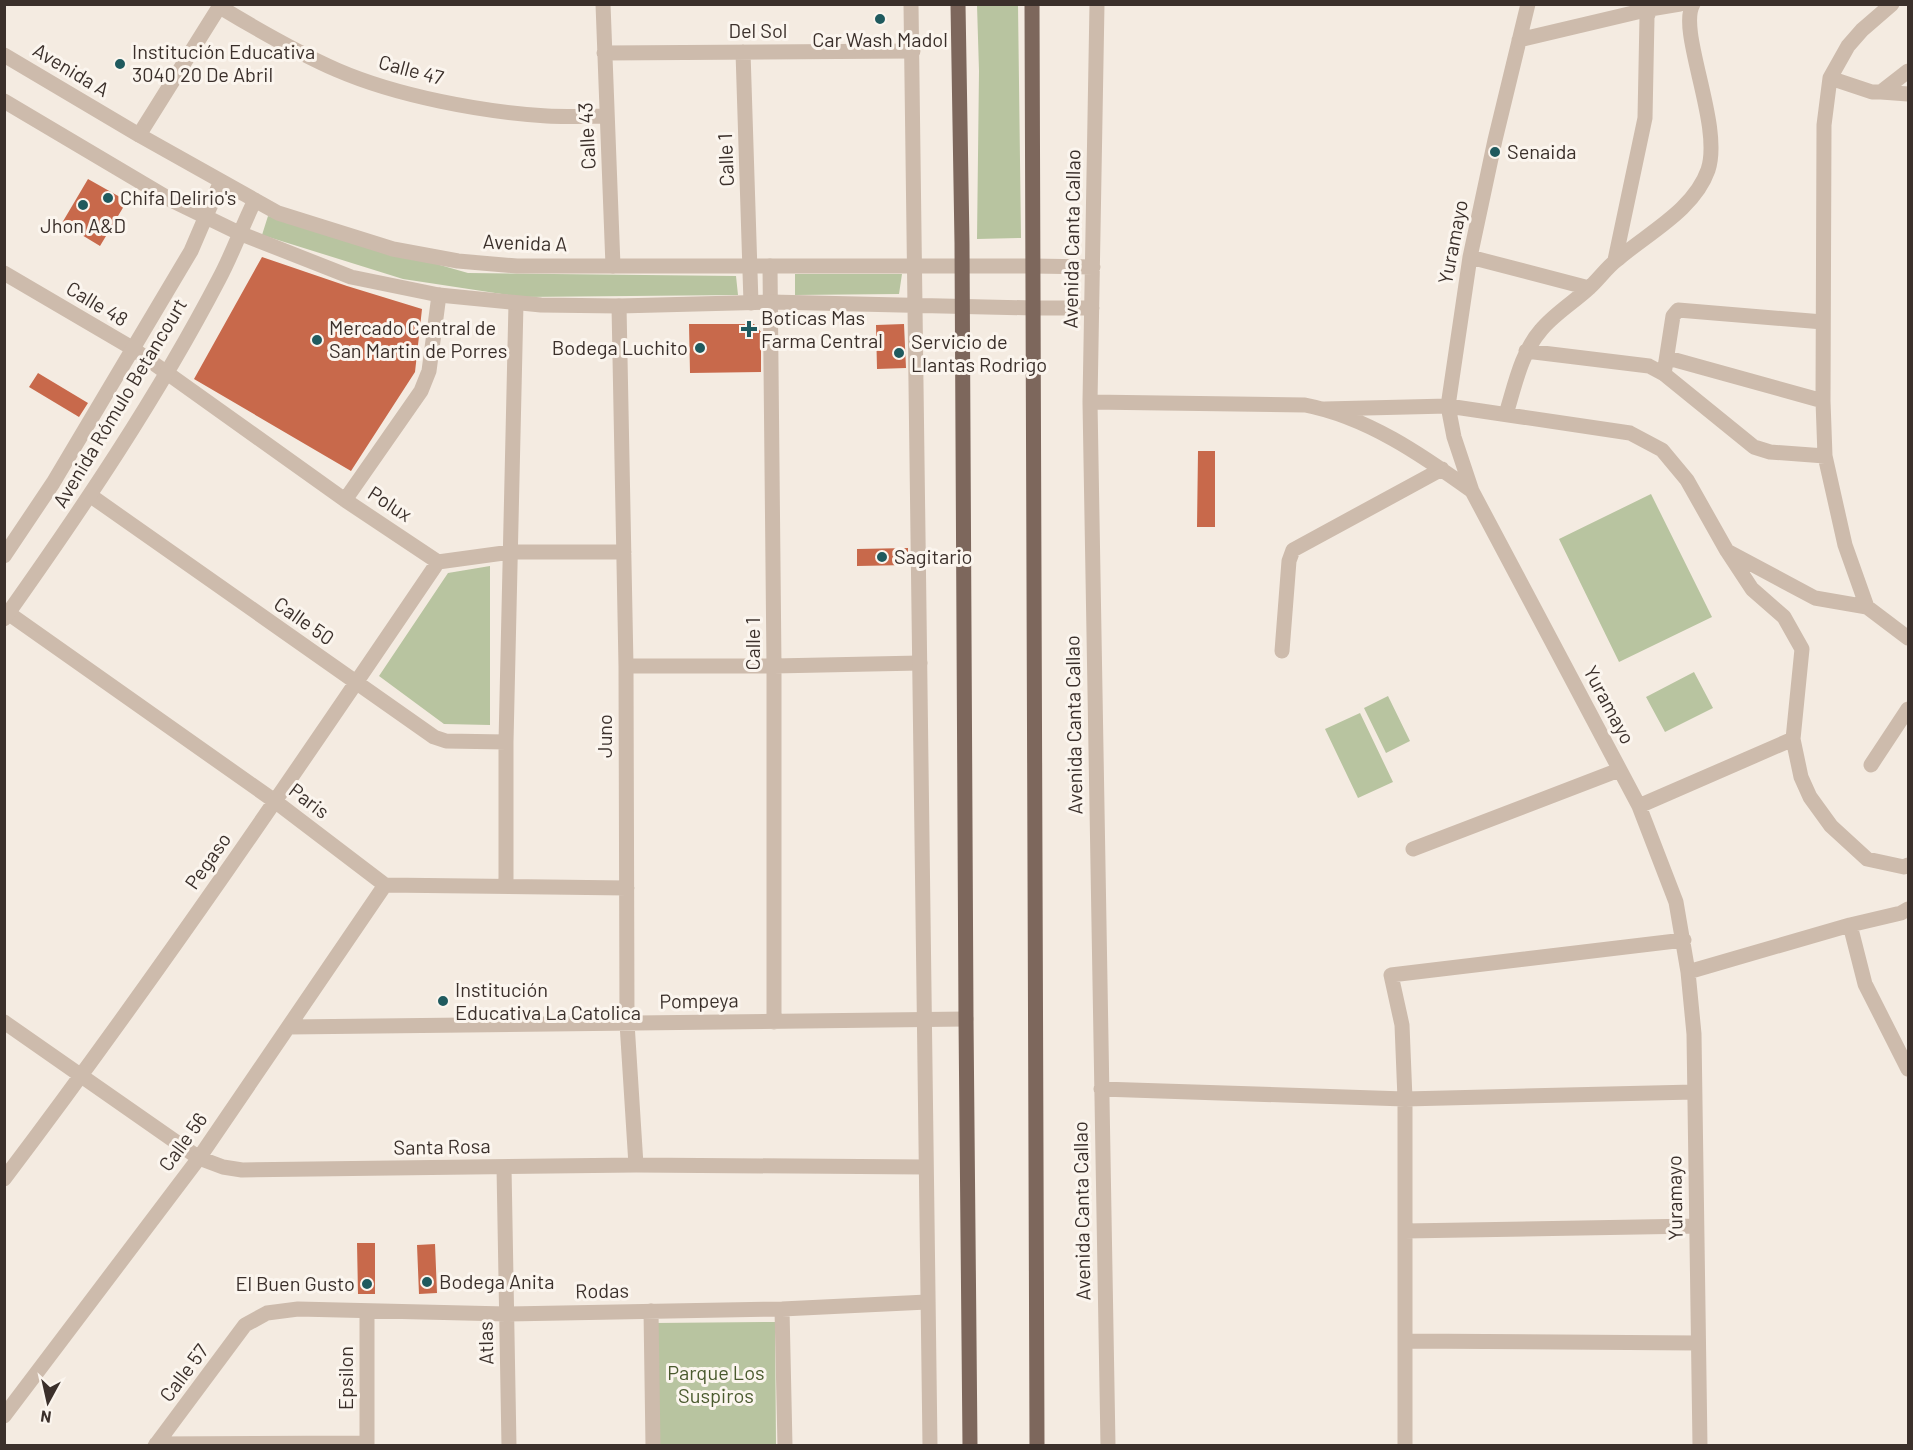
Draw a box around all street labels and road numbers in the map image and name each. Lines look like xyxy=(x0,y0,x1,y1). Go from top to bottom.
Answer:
street label: Del Sol xyxy=(729,18,787,42)
street label: Avenida A xyxy=(29,37,114,101)
street label: Calle 47 xyxy=(376,49,447,89)
street label: Calle 43 xyxy=(572,102,600,170)
street label: Calle 1 xyxy=(712,133,738,187)
street label: Avenida Canta Callao xyxy=(1057,149,1085,329)
street label: Yuramayo xyxy=(1432,198,1472,286)
street label: Avenida A xyxy=(482,229,568,255)
street label: Calle 48 xyxy=(62,275,133,331)
street label: Avenida Rómulo Betancourt xyxy=(47,293,191,512)
street label: Polux xyxy=(364,480,417,526)
street label: Calle 50 xyxy=(270,591,339,649)
street label: Calle 1 xyxy=(740,617,764,671)
street label: Avenida Canta Callao xyxy=(1059,635,1087,815)
street label: Yuramayo xyxy=(1579,661,1641,748)
street label: Juno xyxy=(592,714,616,758)
street label: Paris xyxy=(285,777,334,823)
street label: Pegaso xyxy=(179,827,235,893)
street label: Pompeya xyxy=(659,987,739,1013)
street label: Calle 56 xyxy=(153,1107,211,1175)
street label: Avenida Canta Callao xyxy=(1067,1121,1095,1301)
street label: Santa Rosa xyxy=(393,1133,491,1159)
street label: Yuramayo xyxy=(1661,1155,1687,1241)
street label: Rodas xyxy=(575,1278,629,1302)
street label: Atlas xyxy=(473,1321,497,1365)
street label: Calle 57 xyxy=(154,1338,213,1406)
street label: Epsilon xyxy=(333,1346,357,1410)

